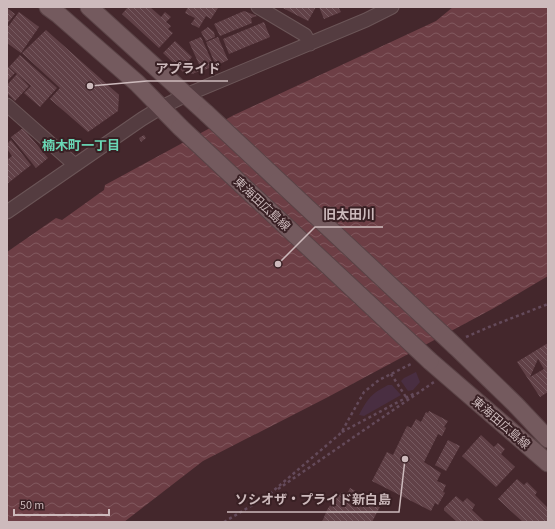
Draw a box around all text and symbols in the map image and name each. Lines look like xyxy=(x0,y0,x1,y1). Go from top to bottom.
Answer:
callout: アプライド xyxy=(147,56,228,81)
text: アプライド xyxy=(155,60,221,78)
district label: 楠木町一丁目 xyxy=(42,137,120,155)
street label: 東海田広島線 xyxy=(230,174,294,235)
callout: 旧太田川 xyxy=(315,202,383,227)
text: 旧太田川 xyxy=(323,206,375,224)
street label: 東海田広島線 xyxy=(468,393,533,453)
callout: ソシオザ・プライド新白島 xyxy=(227,487,399,512)
scale bar xyxy=(14,491,109,517)
text: ソシオザ・プライド新白島 xyxy=(235,491,391,509)
text: 50 m xyxy=(20,497,44,514)

